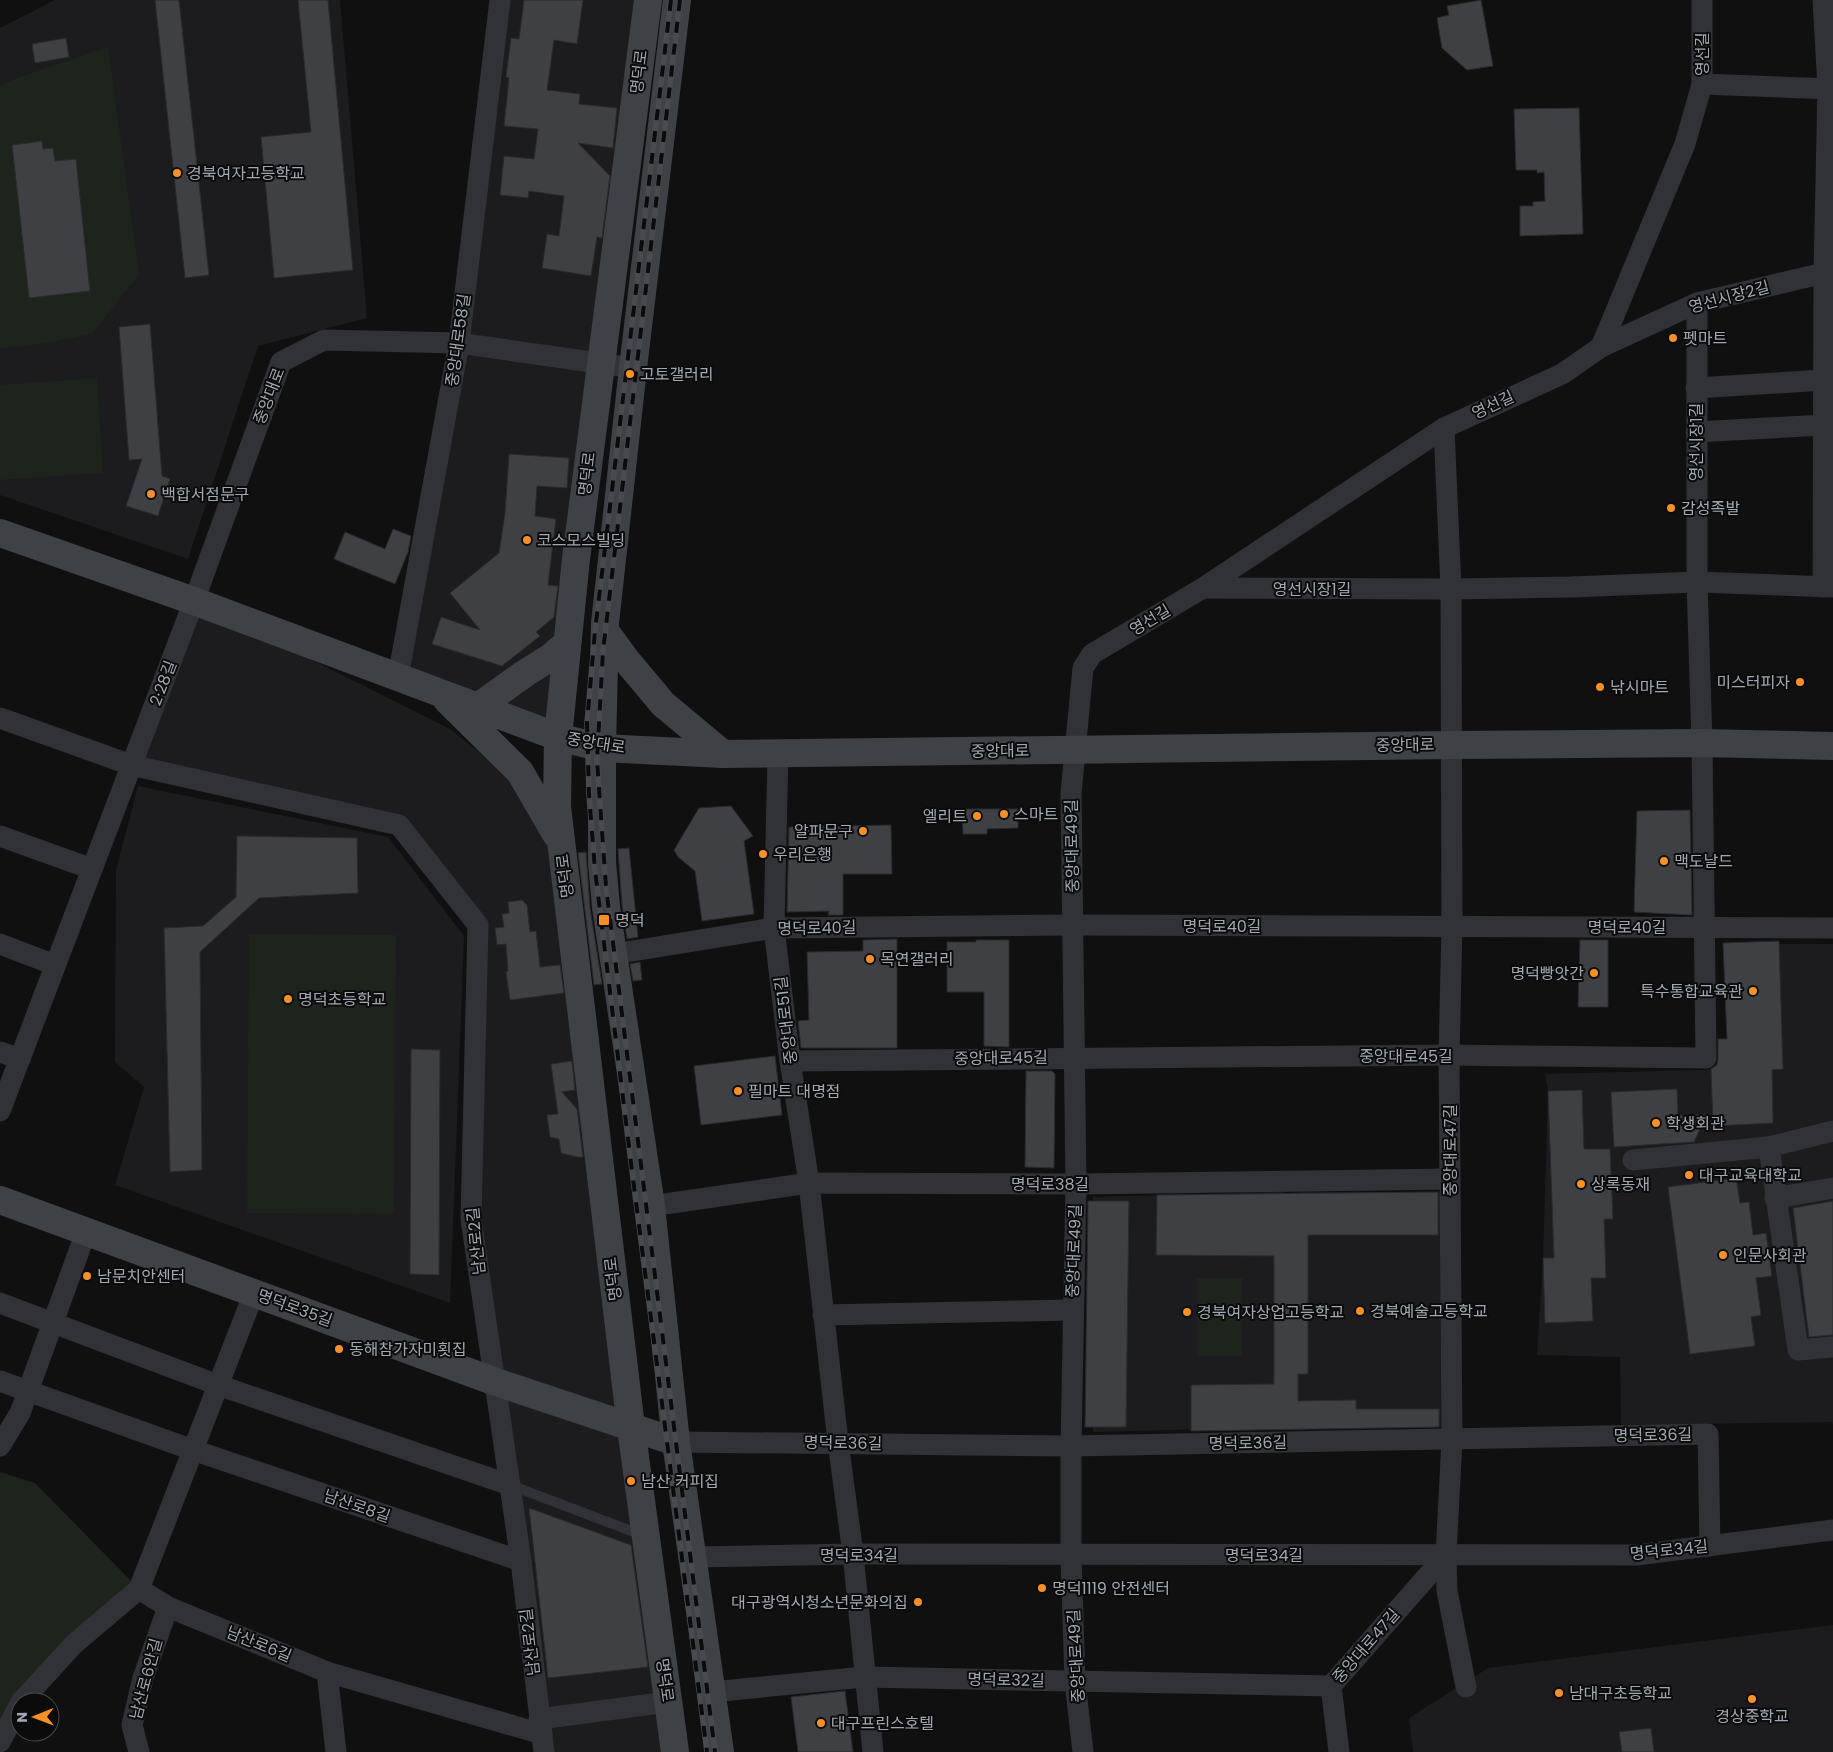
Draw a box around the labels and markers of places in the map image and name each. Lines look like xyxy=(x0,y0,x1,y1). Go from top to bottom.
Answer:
place label: 경북여자고등학교 xyxy=(187,162,305,185)
marker: 경북여자고등학교 xyxy=(171,167,183,179)
place label: 펫마트 xyxy=(1683,327,1727,350)
marker: 펫마트 xyxy=(1667,332,1679,344)
place label: 고토갤러리 xyxy=(640,363,714,386)
marker: 고토갤러리 xyxy=(624,368,636,380)
place label: 백합서점문구 xyxy=(161,483,249,506)
marker: 백합서점문구 xyxy=(145,488,157,500)
place label: 감성족발 xyxy=(1681,497,1740,520)
marker: 감성족발 xyxy=(1665,502,1677,514)
place label: 코스모스빌딩 xyxy=(537,529,625,552)
marker: 코스모스빌딩 xyxy=(521,534,533,546)
place label: 미스터피자 xyxy=(1716,671,1790,694)
place label: 낚시마트 xyxy=(1610,676,1669,699)
marker: 미스터피자 xyxy=(1794,676,1806,688)
marker: 낚시마트 xyxy=(1594,681,1606,693)
place label: 스마트 xyxy=(1014,803,1058,826)
place label: 엘리트 xyxy=(923,805,967,828)
marker: 스마트 xyxy=(998,808,1010,820)
marker: 엘리트 xyxy=(971,810,983,822)
place label: 알파문구 xyxy=(794,820,853,843)
marker: 알파문구 xyxy=(857,825,869,837)
place label: 우리은행 xyxy=(773,843,832,866)
marker: 우리은행 xyxy=(757,848,769,860)
place label: 맥도날드 xyxy=(1674,850,1733,873)
marker: 맥도날드 xyxy=(1658,855,1670,867)
place label: 명덕 xyxy=(615,909,644,932)
marker: 명덕 xyxy=(597,913,611,927)
place label: 목연갤러리 xyxy=(880,948,954,971)
marker: 목연갤러리 xyxy=(864,953,876,965)
place label: 명덕빵앗간 xyxy=(1510,962,1584,985)
marker: 명덕빵앗간 xyxy=(1588,967,1600,979)
place label: 특수통합교육관 xyxy=(1640,980,1743,1003)
marker: 특수통합교육관 xyxy=(1747,985,1759,997)
place label: 명덕초등학교 xyxy=(298,988,386,1011)
marker: 명덕초등학교 xyxy=(282,993,294,1005)
place label: 필마트 대명점 xyxy=(748,1080,841,1103)
marker: 필마트 대명점 xyxy=(732,1085,744,1097)
place label: 학생회관 xyxy=(1666,1112,1725,1135)
marker: 학생회관 xyxy=(1650,1117,1662,1129)
place label: 대구교육대학교 xyxy=(1699,1164,1802,1187)
marker: 대구교육대학교 xyxy=(1683,1169,1695,1181)
place label: 상록동재 xyxy=(1591,1173,1650,1196)
marker: 상록동재 xyxy=(1575,1178,1587,1190)
place label: 인문사회관 xyxy=(1733,1244,1807,1267)
marker: 인문사회관 xyxy=(1717,1249,1729,1261)
place label: 남문치안센터 xyxy=(97,1265,185,1288)
marker: 남문치안센터 xyxy=(81,1270,93,1282)
place label: 경북예술고등학교 xyxy=(1370,1300,1488,1323)
place label: 경북여자상업고등학교 xyxy=(1197,1301,1344,1324)
marker: 경북예술고등학교 xyxy=(1354,1305,1366,1317)
marker: 경북여자상업고등학교 xyxy=(1181,1306,1193,1318)
place label: 동해참가자미횟집 xyxy=(349,1338,467,1361)
marker: 동해참가자미횟집 xyxy=(333,1343,345,1355)
place label: 남산 커피집 xyxy=(641,1470,719,1493)
marker: 남산 커피집 xyxy=(625,1475,637,1487)
place label: 명덕1119 안전센터 xyxy=(1052,1577,1170,1600)
marker: 명덕1119 안전센터 xyxy=(1036,1582,1048,1594)
place label: 대구광역시청소년문화의집 xyxy=(731,1591,908,1614)
marker: 대구광역시청소년문화의집 xyxy=(912,1596,924,1608)
place label: 남대구초등학교 xyxy=(1569,1682,1672,1705)
marker: 남대구초등학교 xyxy=(1553,1687,1565,1699)
marker: 경상중학교 xyxy=(1746,1693,1758,1705)
place label: 경상중학교 xyxy=(1715,1705,1789,1728)
place label: 대구프린스호텔 xyxy=(831,1712,934,1735)
marker: 대구프린스호텔 xyxy=(815,1717,827,1729)

